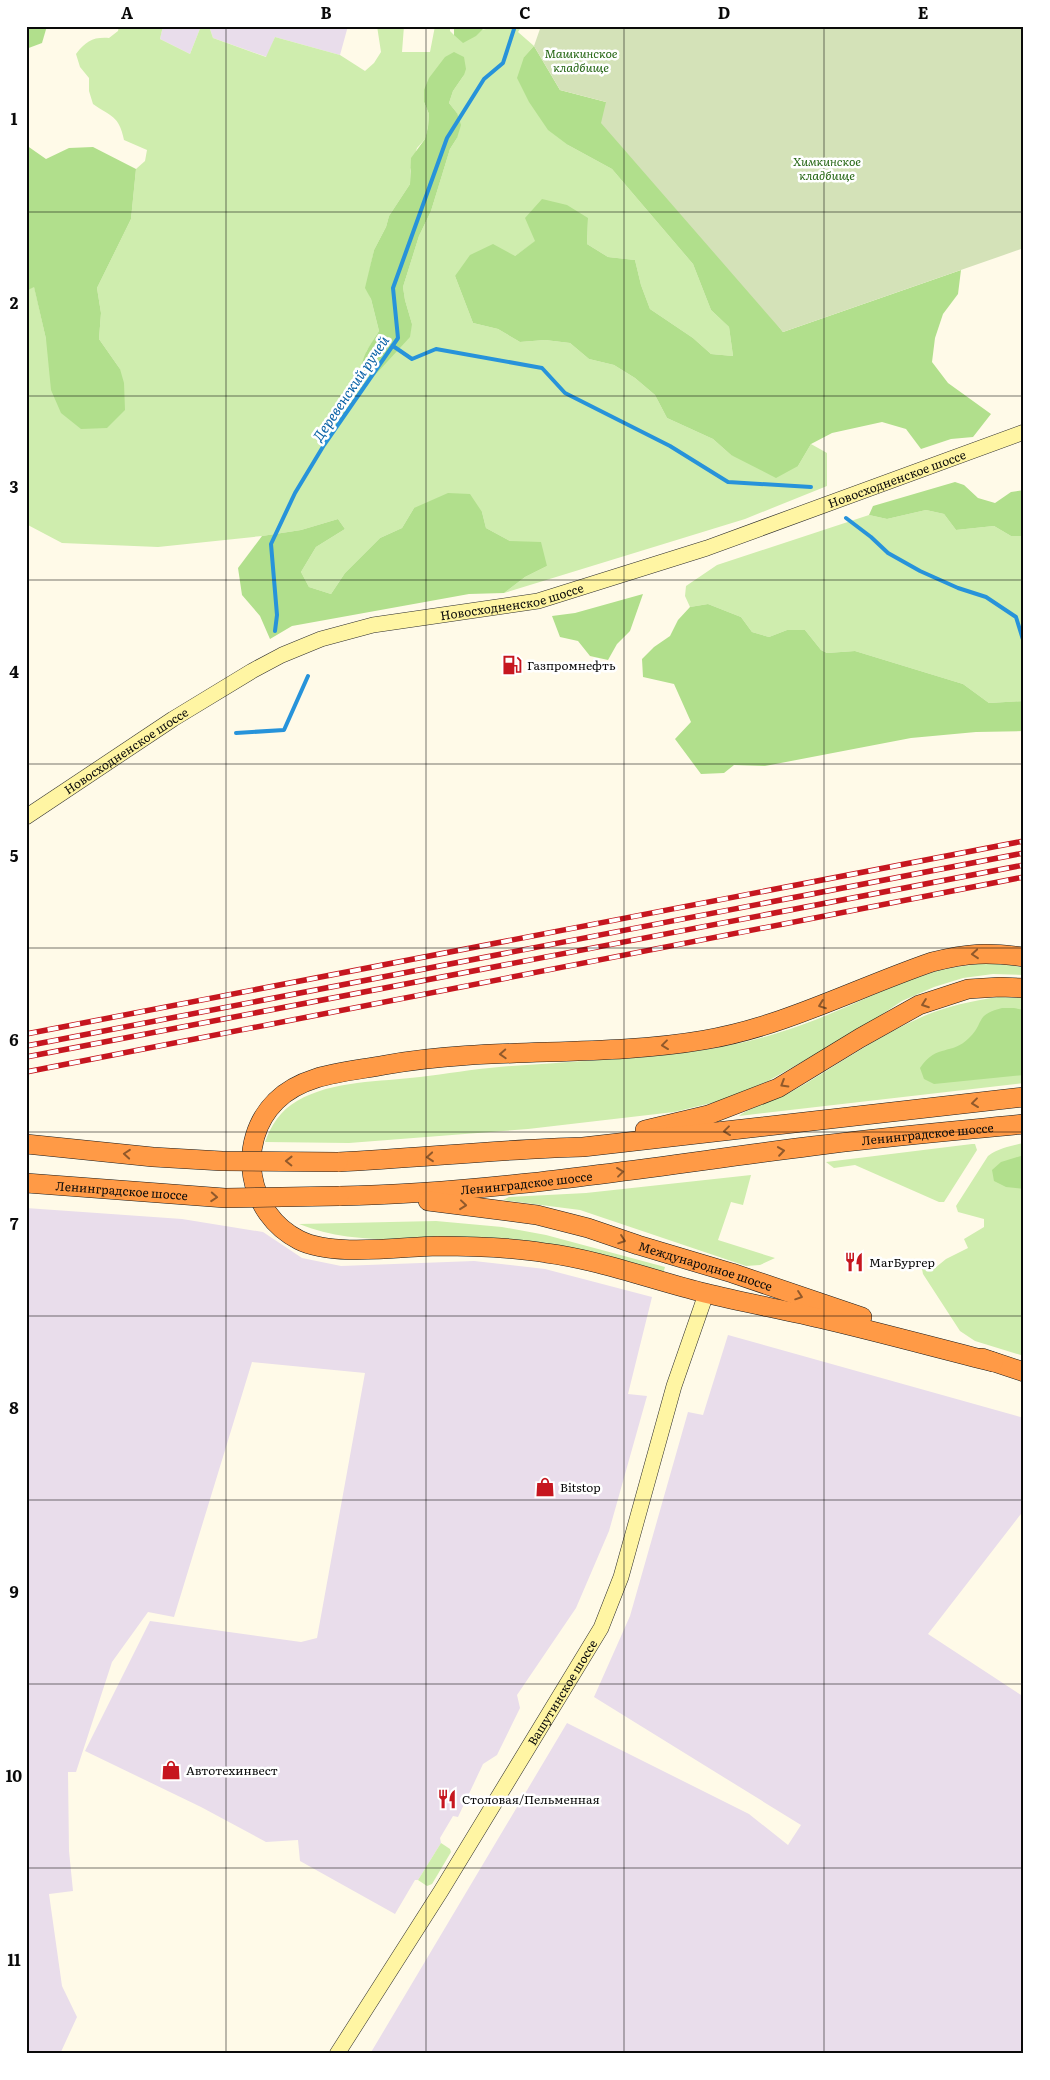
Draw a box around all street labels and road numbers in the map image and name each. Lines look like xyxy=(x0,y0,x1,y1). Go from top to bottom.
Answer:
street label: Новосходненское шоссе xyxy=(825,445,968,512)
street label: Новосходненское шоссе xyxy=(439,578,586,624)
street label: Новосходненское шоссе xyxy=(60,703,192,798)
street label: Ленинградское шоссе xyxy=(861,1118,994,1149)
street label: Ленинградское шоссе xyxy=(460,1166,593,1198)
street label: Ленинградское шоссе xyxy=(55,1176,188,1204)
street label: Международное шоссе xyxy=(636,1237,775,1295)
street label: Вашутинское шоссе xyxy=(523,1636,601,1749)

